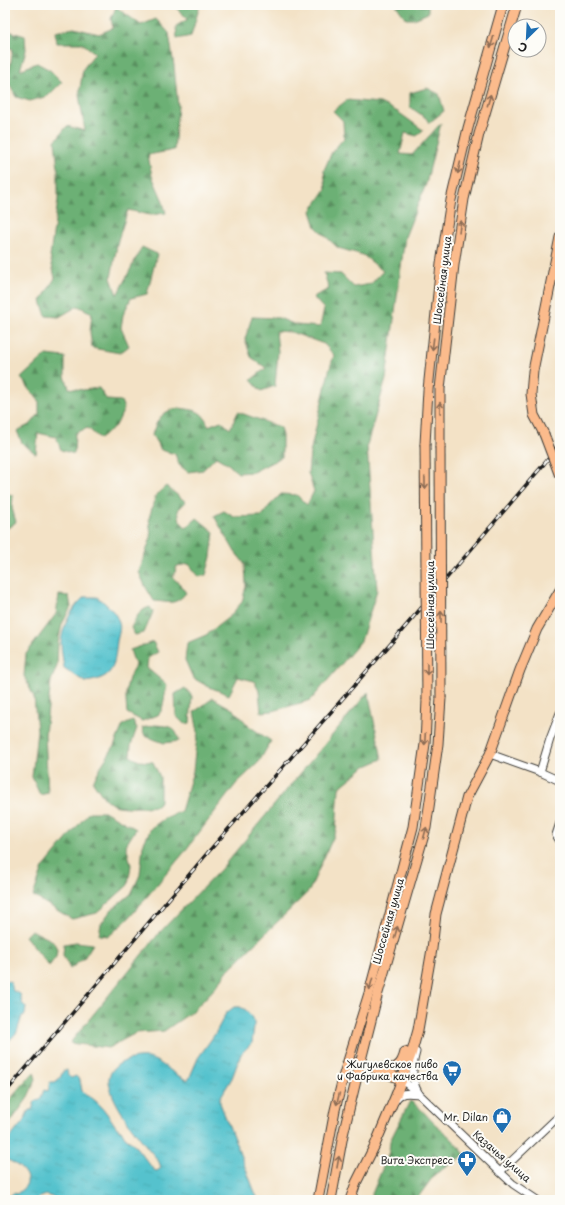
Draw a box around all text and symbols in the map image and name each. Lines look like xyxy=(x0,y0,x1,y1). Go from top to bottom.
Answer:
north arrow xyxy=(507,18,547,58)
one-way arrow xyxy=(488,36,495,49)
text: С xyxy=(515,38,530,57)
one-way arrow xyxy=(486,93,493,106)
one-way arrow xyxy=(454,161,462,174)
one-way arrow xyxy=(456,220,464,233)
street label: Шоссейная улица xyxy=(429,234,454,325)
one-way arrow xyxy=(429,337,437,350)
one-way arrow xyxy=(436,402,444,415)
one-way arrow xyxy=(421,476,429,489)
street label: Шоссейная улица xyxy=(422,560,437,649)
one-way arrow xyxy=(437,611,445,624)
one-way arrow xyxy=(423,662,431,675)
one-way arrow xyxy=(422,732,429,745)
one-way arrow xyxy=(422,827,429,840)
street label: Шоссейная улица xyxy=(368,876,407,966)
one-way arrow xyxy=(393,926,400,939)
one-way arrow xyxy=(367,977,374,990)
place label: Жигулевское пиво и Фабрика качества xyxy=(337,1056,439,1083)
supermarket icon: Жигулевское пиво и Фабрика качества xyxy=(441,1059,463,1087)
one-way arrow xyxy=(333,1092,341,1105)
shop icon: Mr. Dilan xyxy=(491,1106,513,1134)
place label: Mr. Dilan xyxy=(443,1109,488,1124)
street label: Казачья улица xyxy=(470,1126,535,1186)
pharmacy icon: Вита Экспресс xyxy=(456,1149,478,1177)
place label: Вита Экспресс xyxy=(380,1152,453,1167)
one-way arrow xyxy=(334,1155,342,1168)

